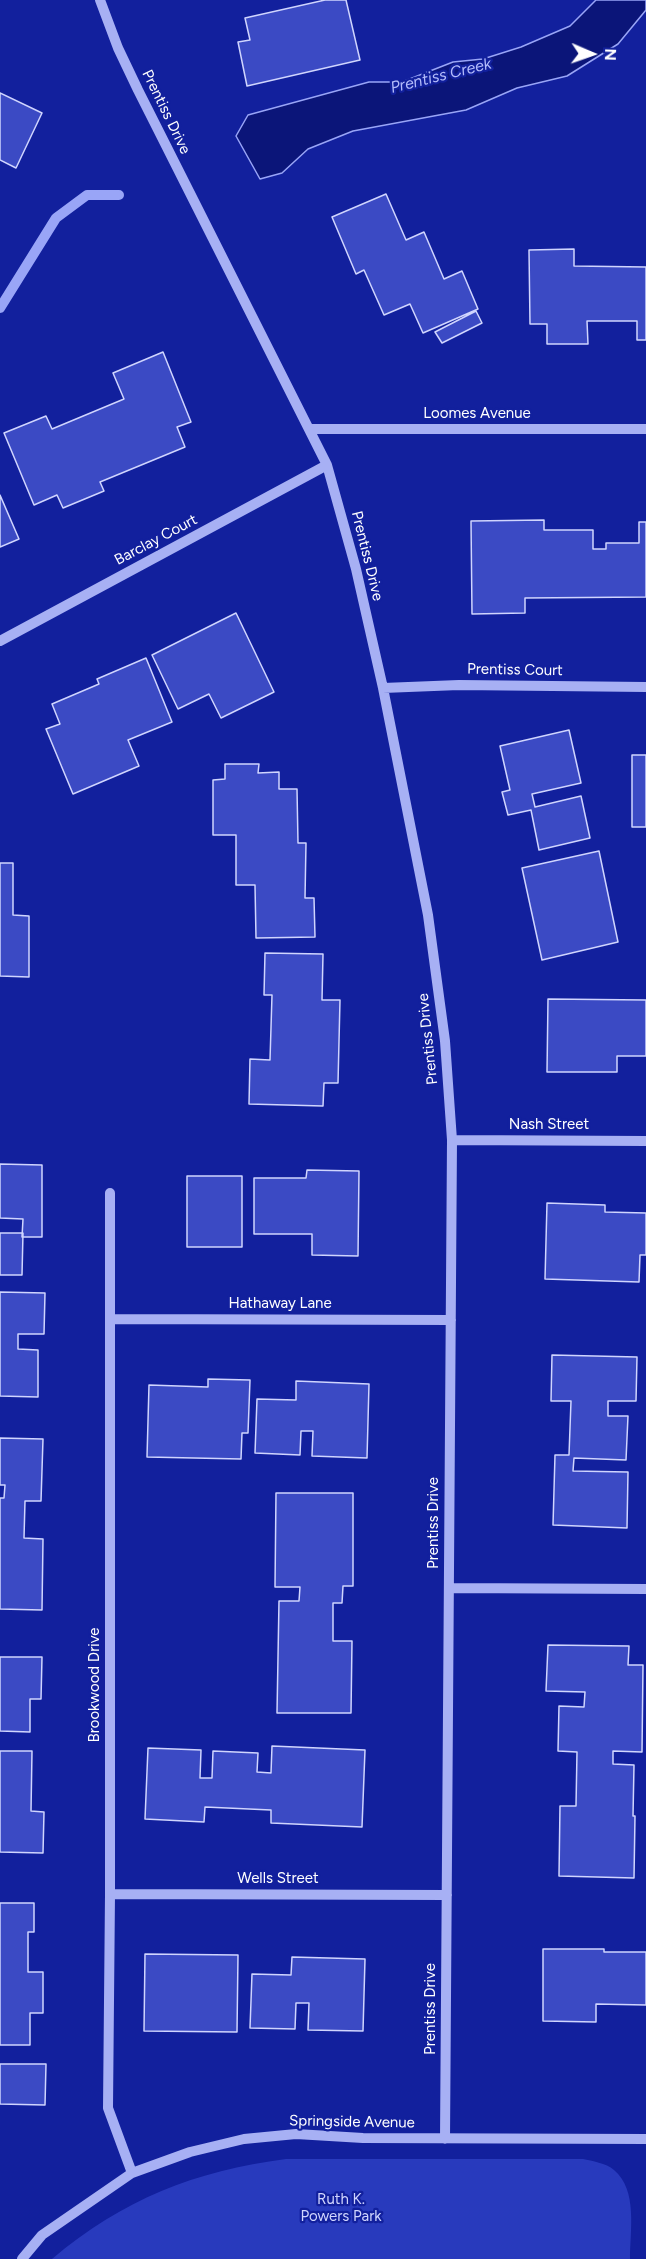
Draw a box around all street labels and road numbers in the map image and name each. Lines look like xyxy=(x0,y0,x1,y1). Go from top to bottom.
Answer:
street label: Prentiss Drive xyxy=(138,67,194,157)
street label: Loomes Avenue xyxy=(423,405,531,423)
street label: Prentiss Drive xyxy=(347,509,387,603)
street label: Barclay Court xyxy=(112,511,200,569)
street label: Prentiss Court xyxy=(467,660,563,680)
street label: Prentiss Drive xyxy=(414,992,442,1086)
street label: Nash Street xyxy=(509,1116,589,1134)
street label: Hathaway Lane xyxy=(228,1295,332,1313)
street label: Prentiss Drive xyxy=(425,1477,443,1569)
street label: Brookwood Drive xyxy=(86,1627,104,1743)
street label: Wells Street xyxy=(237,1870,319,1888)
street label: Prentiss Drive xyxy=(422,1963,440,2055)
street label: Springside Avenue xyxy=(289,2112,415,2132)

